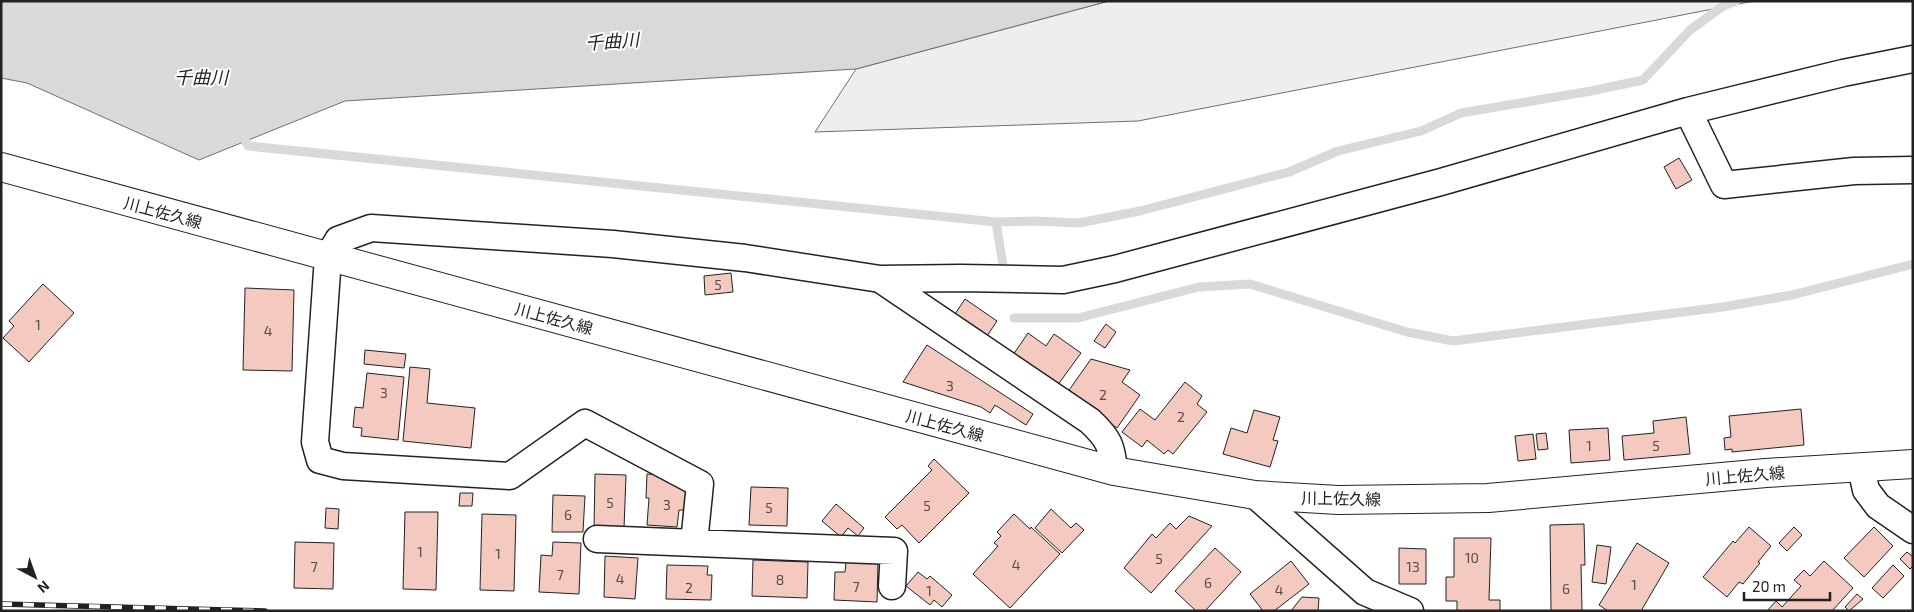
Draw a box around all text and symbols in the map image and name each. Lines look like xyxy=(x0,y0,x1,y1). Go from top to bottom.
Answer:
water label: 千曲川 xyxy=(584,28,642,54)
water label: 千曲川 xyxy=(174,66,230,88)
street label: 川上佐久線 xyxy=(122,192,204,232)
house number: 5 xyxy=(714,276,722,293)
street label: 川上佐久線 xyxy=(513,298,595,338)
house number: 1 xyxy=(35,316,41,333)
house number: 4 xyxy=(264,322,272,339)
house number: 3 xyxy=(946,377,954,394)
house number: 3 xyxy=(380,384,388,401)
house number: 2 xyxy=(1099,386,1107,403)
street label: 川上佐久線 xyxy=(904,405,986,445)
house number: 2 xyxy=(1177,408,1185,425)
house number: 1 xyxy=(1586,437,1592,454)
house number: 5 xyxy=(1652,437,1660,454)
street label: 川上佐久線 xyxy=(1704,462,1786,488)
street label: 川上佐久線 xyxy=(1301,488,1381,508)
house number: 5 xyxy=(606,494,614,511)
house number: 3 xyxy=(663,496,671,513)
house number: 5 xyxy=(923,497,931,514)
house number: 5 xyxy=(765,499,773,516)
house number: 6 xyxy=(564,506,572,523)
house number: 1 xyxy=(417,543,423,560)
house number: 1 xyxy=(495,545,501,562)
house number: 10 xyxy=(1465,549,1479,566)
house number: 5 xyxy=(1155,550,1163,567)
north arrow xyxy=(10,552,60,602)
house number: 4 xyxy=(1012,556,1020,573)
house number: 7 xyxy=(310,558,318,575)
house number: 13 xyxy=(1406,558,1420,575)
house number: 7 xyxy=(556,566,564,583)
house number: 4 xyxy=(616,570,624,587)
scale bar xyxy=(1744,570,1830,602)
house number: 8 xyxy=(776,571,784,588)
house number: 6 xyxy=(1204,574,1212,591)
house number: 1 xyxy=(1631,576,1637,593)
text: N xyxy=(34,577,53,597)
text: 20 m xyxy=(1752,577,1786,595)
house number: 7 xyxy=(852,578,860,595)
house number: 2 xyxy=(685,579,693,596)
house number: 6 xyxy=(1562,580,1570,597)
house number: 4 xyxy=(1275,581,1283,598)
house number: 1 xyxy=(926,582,932,599)

